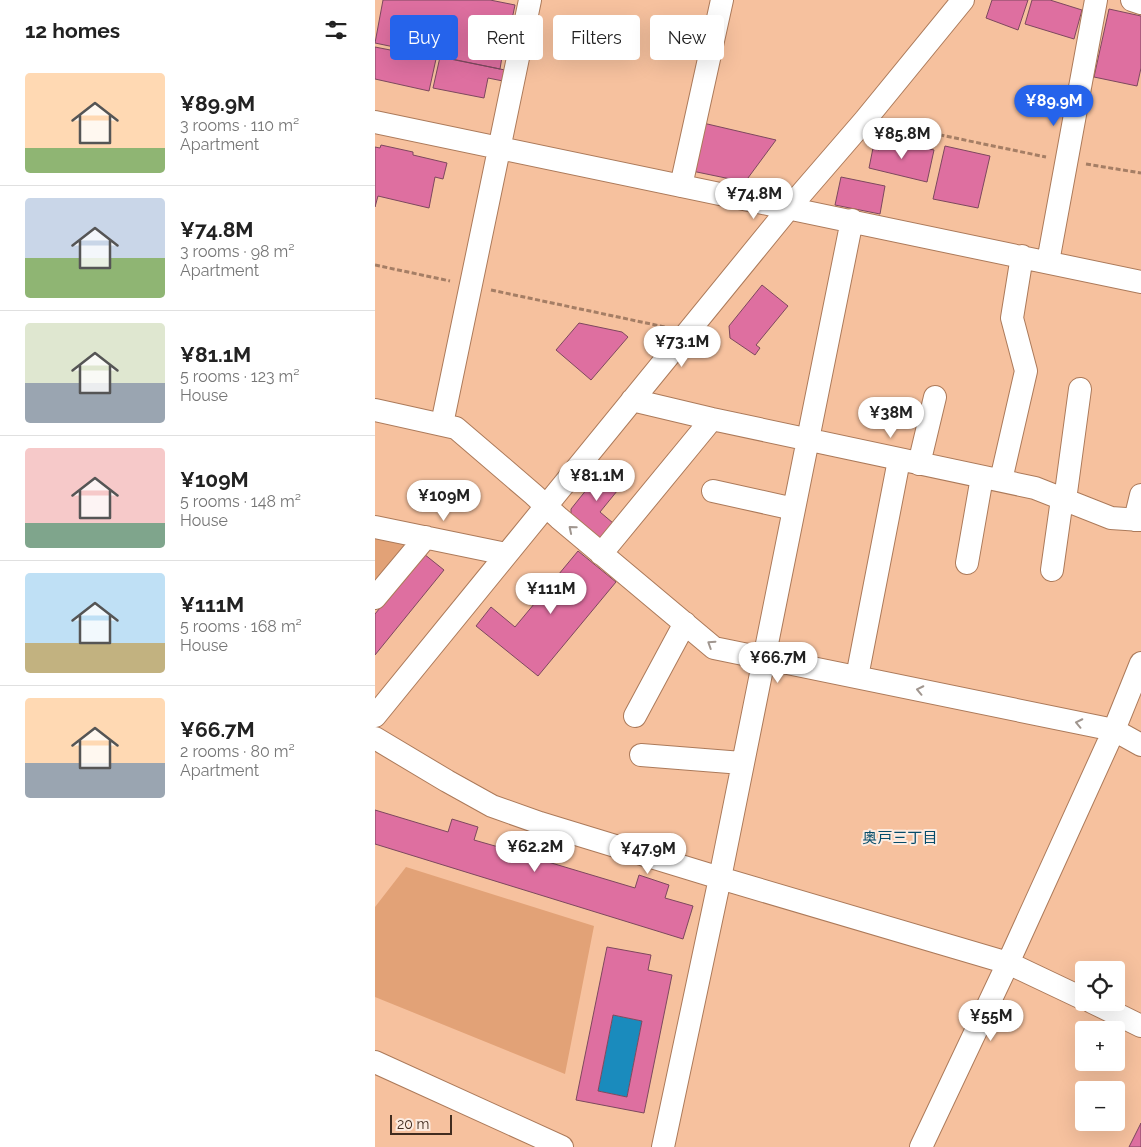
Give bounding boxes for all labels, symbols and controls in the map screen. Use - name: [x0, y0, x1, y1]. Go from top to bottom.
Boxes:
- chip: Buy: [390, 15, 458, 60]
- chip: Rent: [468, 15, 543, 60]
- chip: Filters: [553, 15, 640, 60]
- chip: New: [650, 15, 724, 60]
- icon: filters: [322, 16, 350, 44]
- text: 12 homes: [25, 18, 120, 43]
- pin: ¥89.9M: [1013, 84, 1095, 127]
- text: ¥89.9M: [180, 91, 255, 116]
- text: ¥89.9M: [1025, 91, 1083, 110]
- icon: home: [65, 93, 125, 153]
- text: 3 rooms · 110 m²: [180, 116, 299, 135]
- pin: ¥85.8M: [861, 118, 943, 160]
- text: ¥85.8M: [873, 124, 931, 143]
- text: Apartment: [180, 135, 259, 154]
- pin: ¥74.8M: [713, 178, 795, 220]
- text: ¥74.8M: [726, 184, 782, 203]
- text: ¥74.8M: [180, 217, 253, 242]
- icon: home: [65, 218, 125, 278]
- text: 3 rooms · 98 m²: [180, 242, 295, 261]
- text: Apartment: [180, 261, 259, 280]
- pin: ¥73.1M: [641, 326, 723, 368]
- text: ¥73.1M: [655, 332, 709, 351]
- text: ¥81.1M: [180, 342, 251, 367]
- icon: home: [65, 343, 125, 403]
- text: 5 rooms · 123 m²: [180, 367, 300, 386]
- text: House: [180, 386, 228, 405]
- pin: ¥38M: [861, 396, 921, 439]
- text: ¥38M: [869, 403, 913, 422]
- pin: ¥81.1M: [556, 460, 638, 502]
- text: ¥81.1M: [570, 466, 624, 485]
- text: ¥109M: [180, 467, 249, 492]
- icon: home: [65, 468, 125, 528]
- pin: ¥109M: [409, 480, 479, 522]
- text: ¥109M: [418, 486, 470, 505]
- text: 5 rooms · 148 m²: [180, 492, 301, 511]
- text: House: [180, 511, 228, 530]
- one-way arrow: [569, 526, 578, 535]
- pin: ¥111M: [516, 572, 586, 615]
- text: ¥111M: [527, 579, 575, 598]
- text: ¥111M: [180, 592, 244, 617]
- icon: home: [65, 593, 125, 653]
- text: 5 rooms · 168 m²: [180, 617, 302, 636]
- text: House: [180, 636, 228, 655]
- one-way arrow: [707, 641, 717, 650]
- pin: ¥66.7M: [737, 642, 819, 684]
- text: ¥66.7M: [750, 648, 806, 667]
- one-way arrow: [916, 685, 925, 696]
- text: ¥66.7M: [180, 717, 255, 742]
- icon: home: [65, 718, 125, 778]
- one-way arrow: [1075, 718, 1084, 729]
- text: 2 rooms · 80 m²: [180, 742, 295, 761]
- text: Apartment: [180, 761, 259, 780]
- district label: 奥戸三丁目: [862, 829, 938, 847]
- pin: ¥62.2M: [494, 830, 576, 873]
- pin: ¥47.9M: [607, 832, 689, 875]
- text: ¥62.2M: [507, 837, 563, 856]
- text: ¥47.9M: [620, 839, 676, 858]
- map controls: [1075, 961, 1125, 1131]
- button: locate: [1075, 961, 1125, 1011]
- pin: ¥55M: [961, 1000, 1021, 1042]
- text: ¥55M: [970, 1006, 1012, 1025]
- button: +: [1075, 1021, 1125, 1071]
- button: −: [1075, 1081, 1125, 1131]
- scale bar: [390, 1112, 453, 1135]
- text: 20 m: [397, 1116, 429, 1132]

